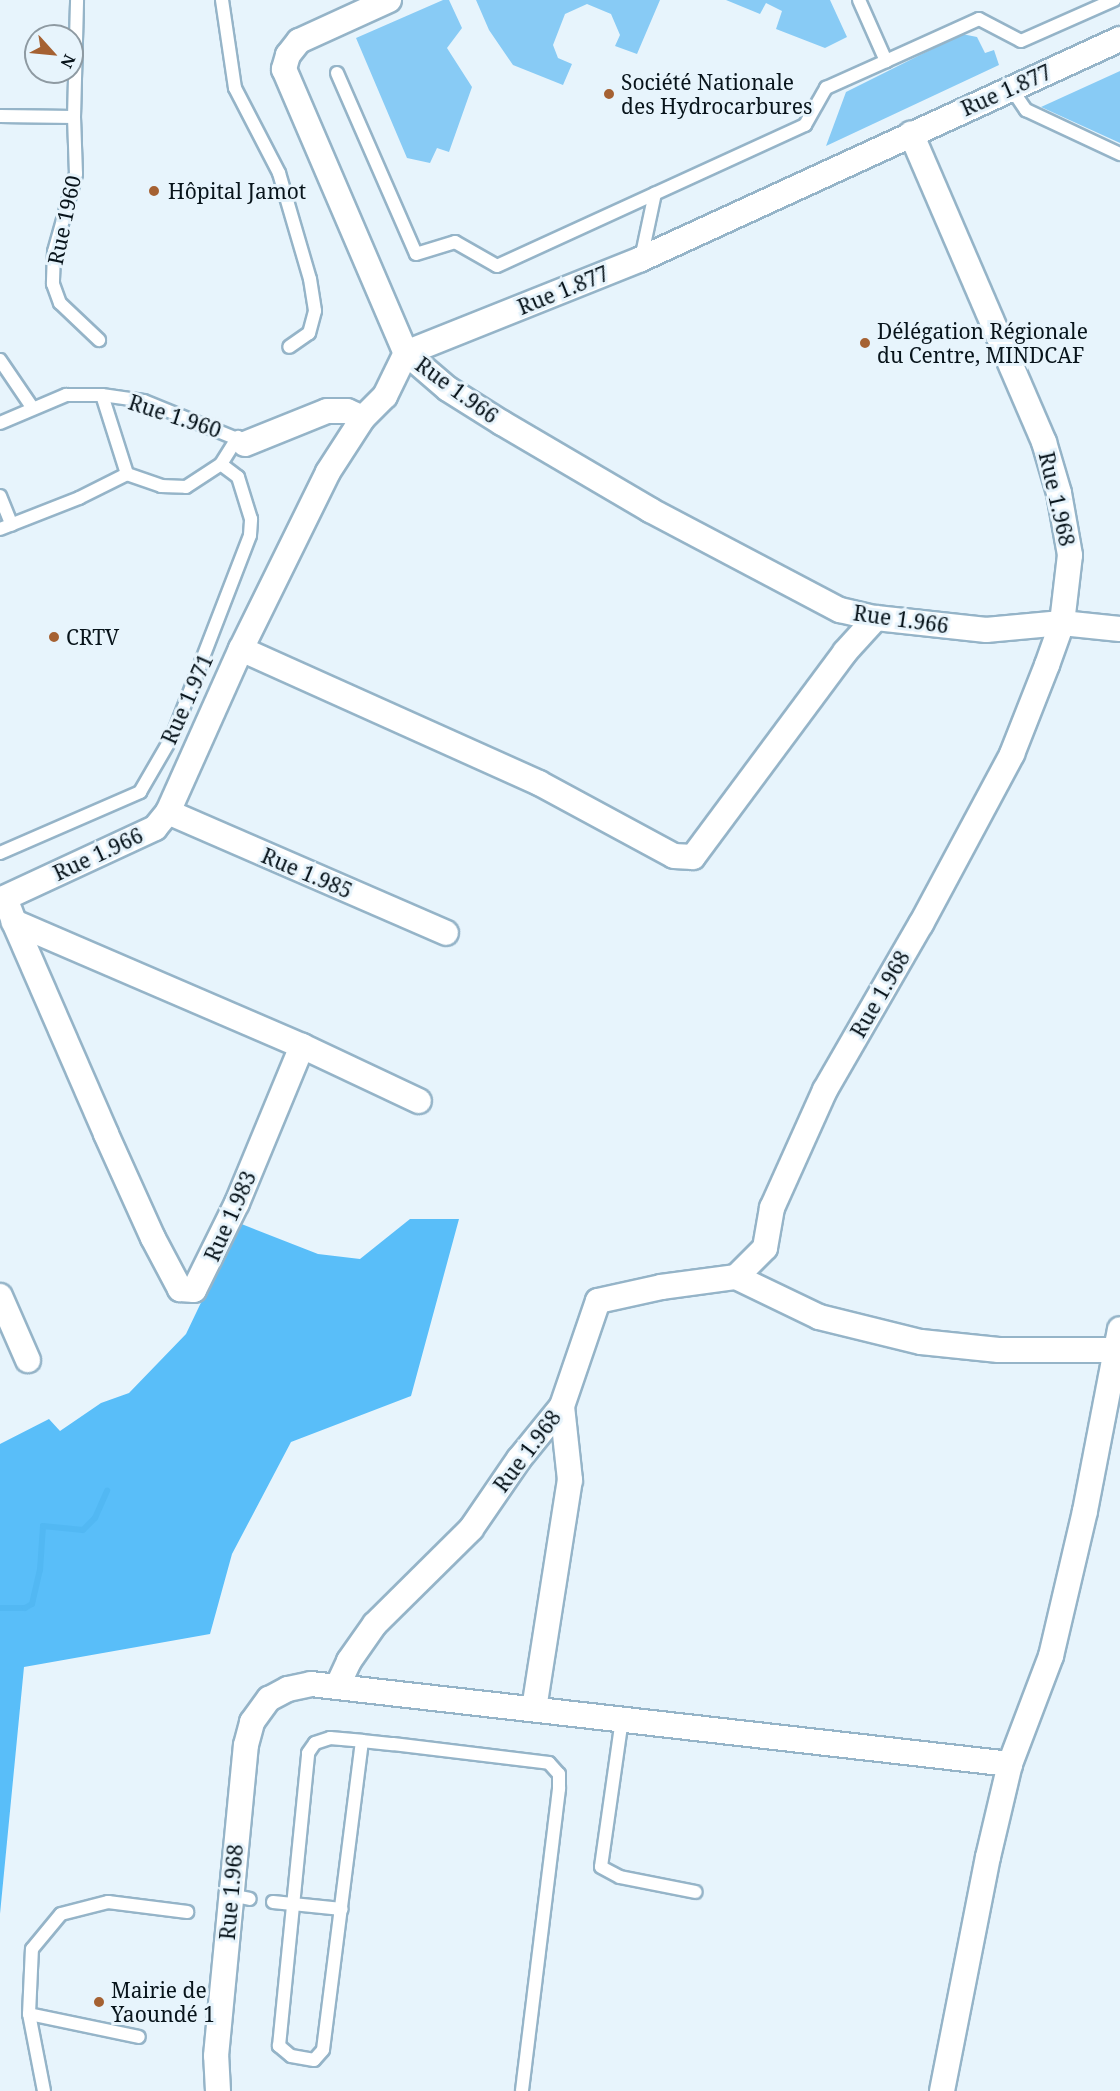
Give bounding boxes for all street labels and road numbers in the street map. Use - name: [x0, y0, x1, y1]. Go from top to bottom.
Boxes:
- street label: Rue 1.877: [957, 59, 1055, 121]
- street label: Rue 1960: [42, 173, 86, 267]
- street label: Rue 1.877: [514, 260, 612, 320]
- street label: Rue 1.966: [411, 352, 503, 428]
- street label: Rue 1.960: [125, 389, 225, 443]
- street label: Rue 1.968: [1034, 449, 1080, 549]
- street label: Rue 1.966: [852, 600, 950, 638]
- street label: Rue 1.971: [156, 650, 218, 748]
- street label: Rue 1.966: [49, 822, 147, 886]
- street label: Rue 1.985: [258, 843, 356, 903]
- street label: Rue 1.968: [845, 946, 915, 1042]
- street label: Rue 1.983: [199, 1167, 261, 1265]
- street label: Rue 1.968: [488, 1405, 566, 1497]
- street label: Rue 1.968: [214, 1843, 248, 1941]

